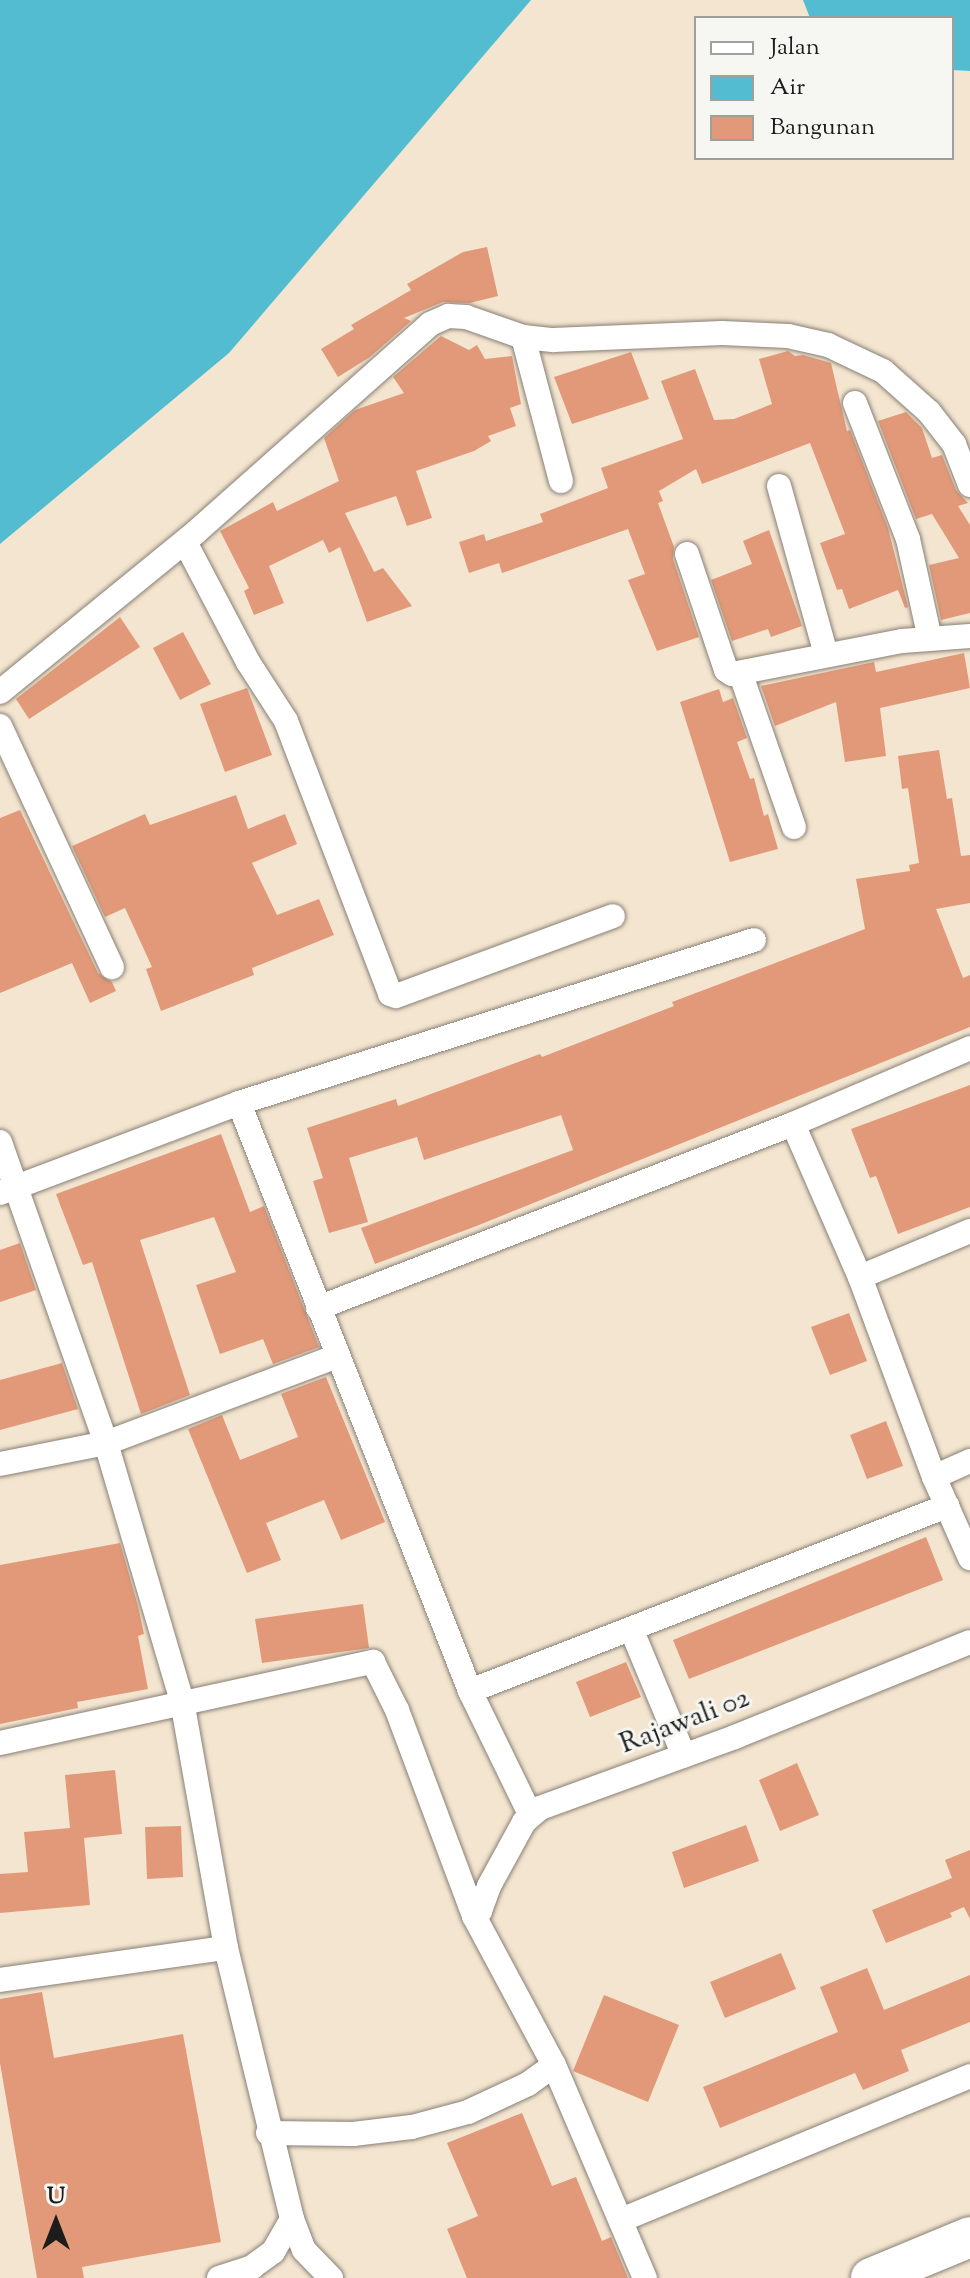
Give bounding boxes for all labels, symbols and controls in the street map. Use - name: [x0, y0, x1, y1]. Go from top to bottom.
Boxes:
- legend: [694, 16, 954, 160]
- text: Jalan: [770, 31, 820, 65]
- text: Air: [770, 71, 805, 105]
- text: Bangunan: [770, 111, 875, 145]
- street label: Rajawali 02: [615, 1682, 755, 1762]
- north arrow: [16, 2182, 96, 2262]
- text: U: [47, 2182, 65, 2214]

